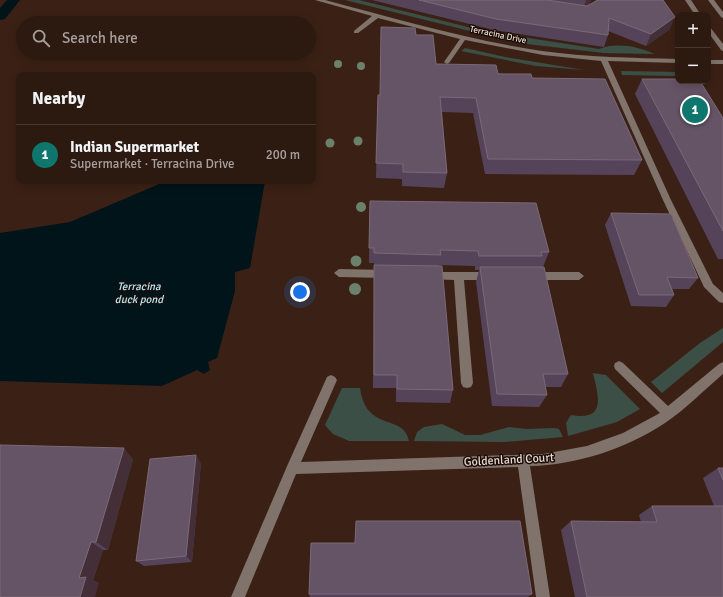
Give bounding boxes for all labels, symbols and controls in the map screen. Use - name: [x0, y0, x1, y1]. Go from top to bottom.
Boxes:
- map controls: [675, 12, 711, 84]
- button: +: [675, 12, 711, 48]
- search box: [16, 16, 316, 60]
- street label: Terracina Drive: [469, 24, 528, 46]
- icon: search: [30, 27, 52, 49]
- text: Search here: [62, 29, 138, 47]
- button: −: [675, 48, 711, 84]
- text: Nearby: [32, 88, 85, 109]
- pin: 1: [682, 95, 708, 125]
- text: Indian Supermarket: [70, 138, 199, 156]
- text: 1: [41, 147, 49, 163]
- text: 200 m: [266, 147, 300, 163]
- text: Supermarket · Terracina Drive: [70, 156, 234, 172]
- water label: Terracina duck pond: [115, 280, 164, 306]
- your location: [290, 282, 310, 302]
- street label: Goldenland Court: [464, 450, 554, 470]

